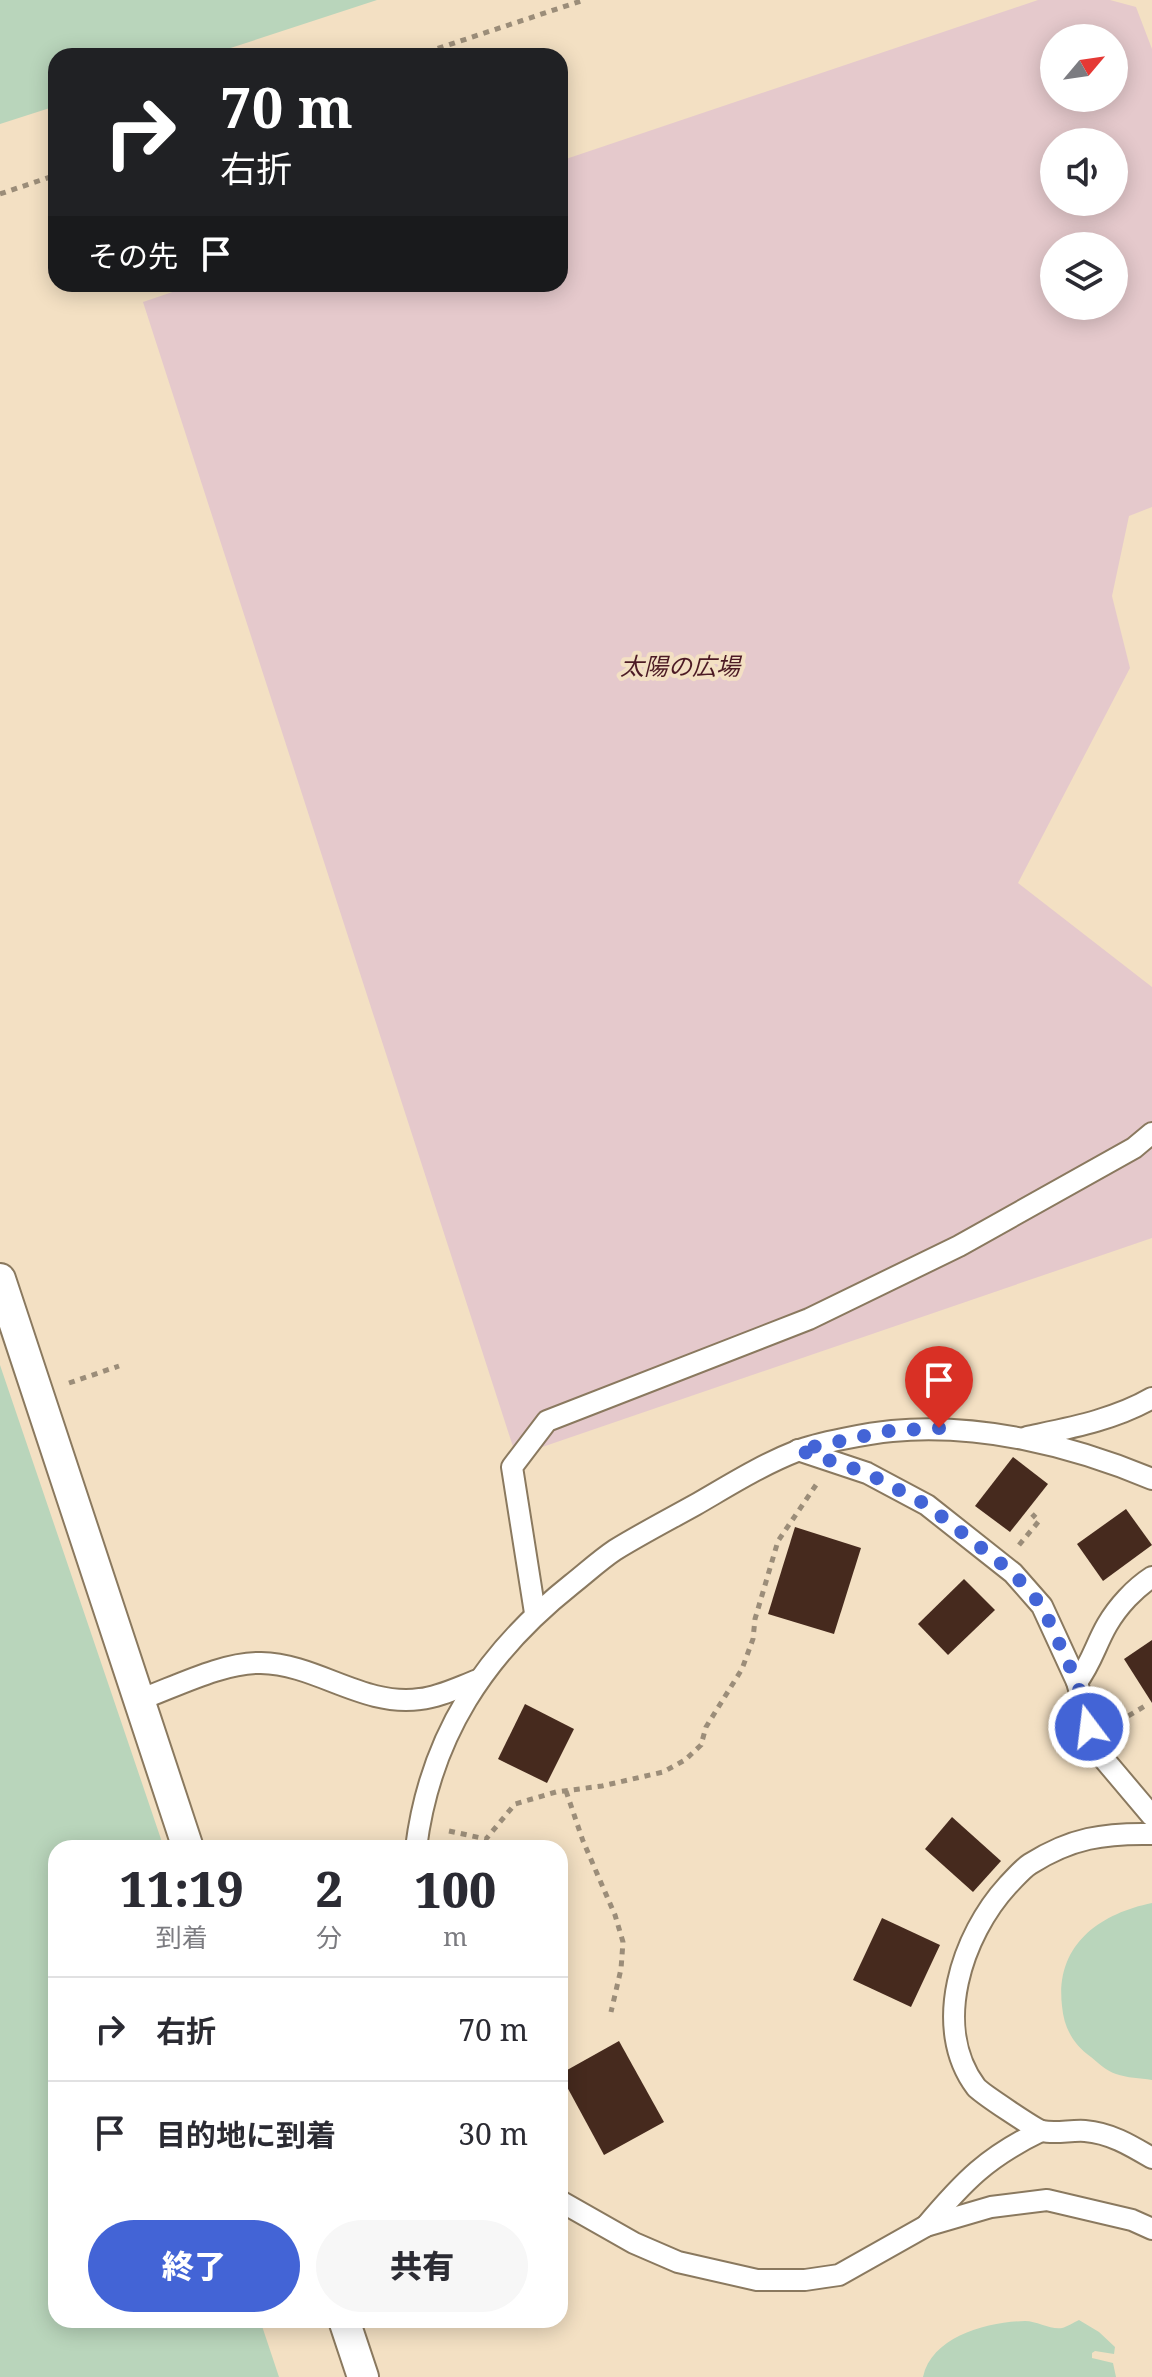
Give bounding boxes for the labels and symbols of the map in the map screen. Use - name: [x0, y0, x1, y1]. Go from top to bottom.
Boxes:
- north arrow: [1040, 24, 1128, 112]
- park label: 太陽の広場: [620, 649, 743, 682]
- pin: [905, 1346, 973, 1428]
- position arrow: [1047, 1685, 1131, 1769]

